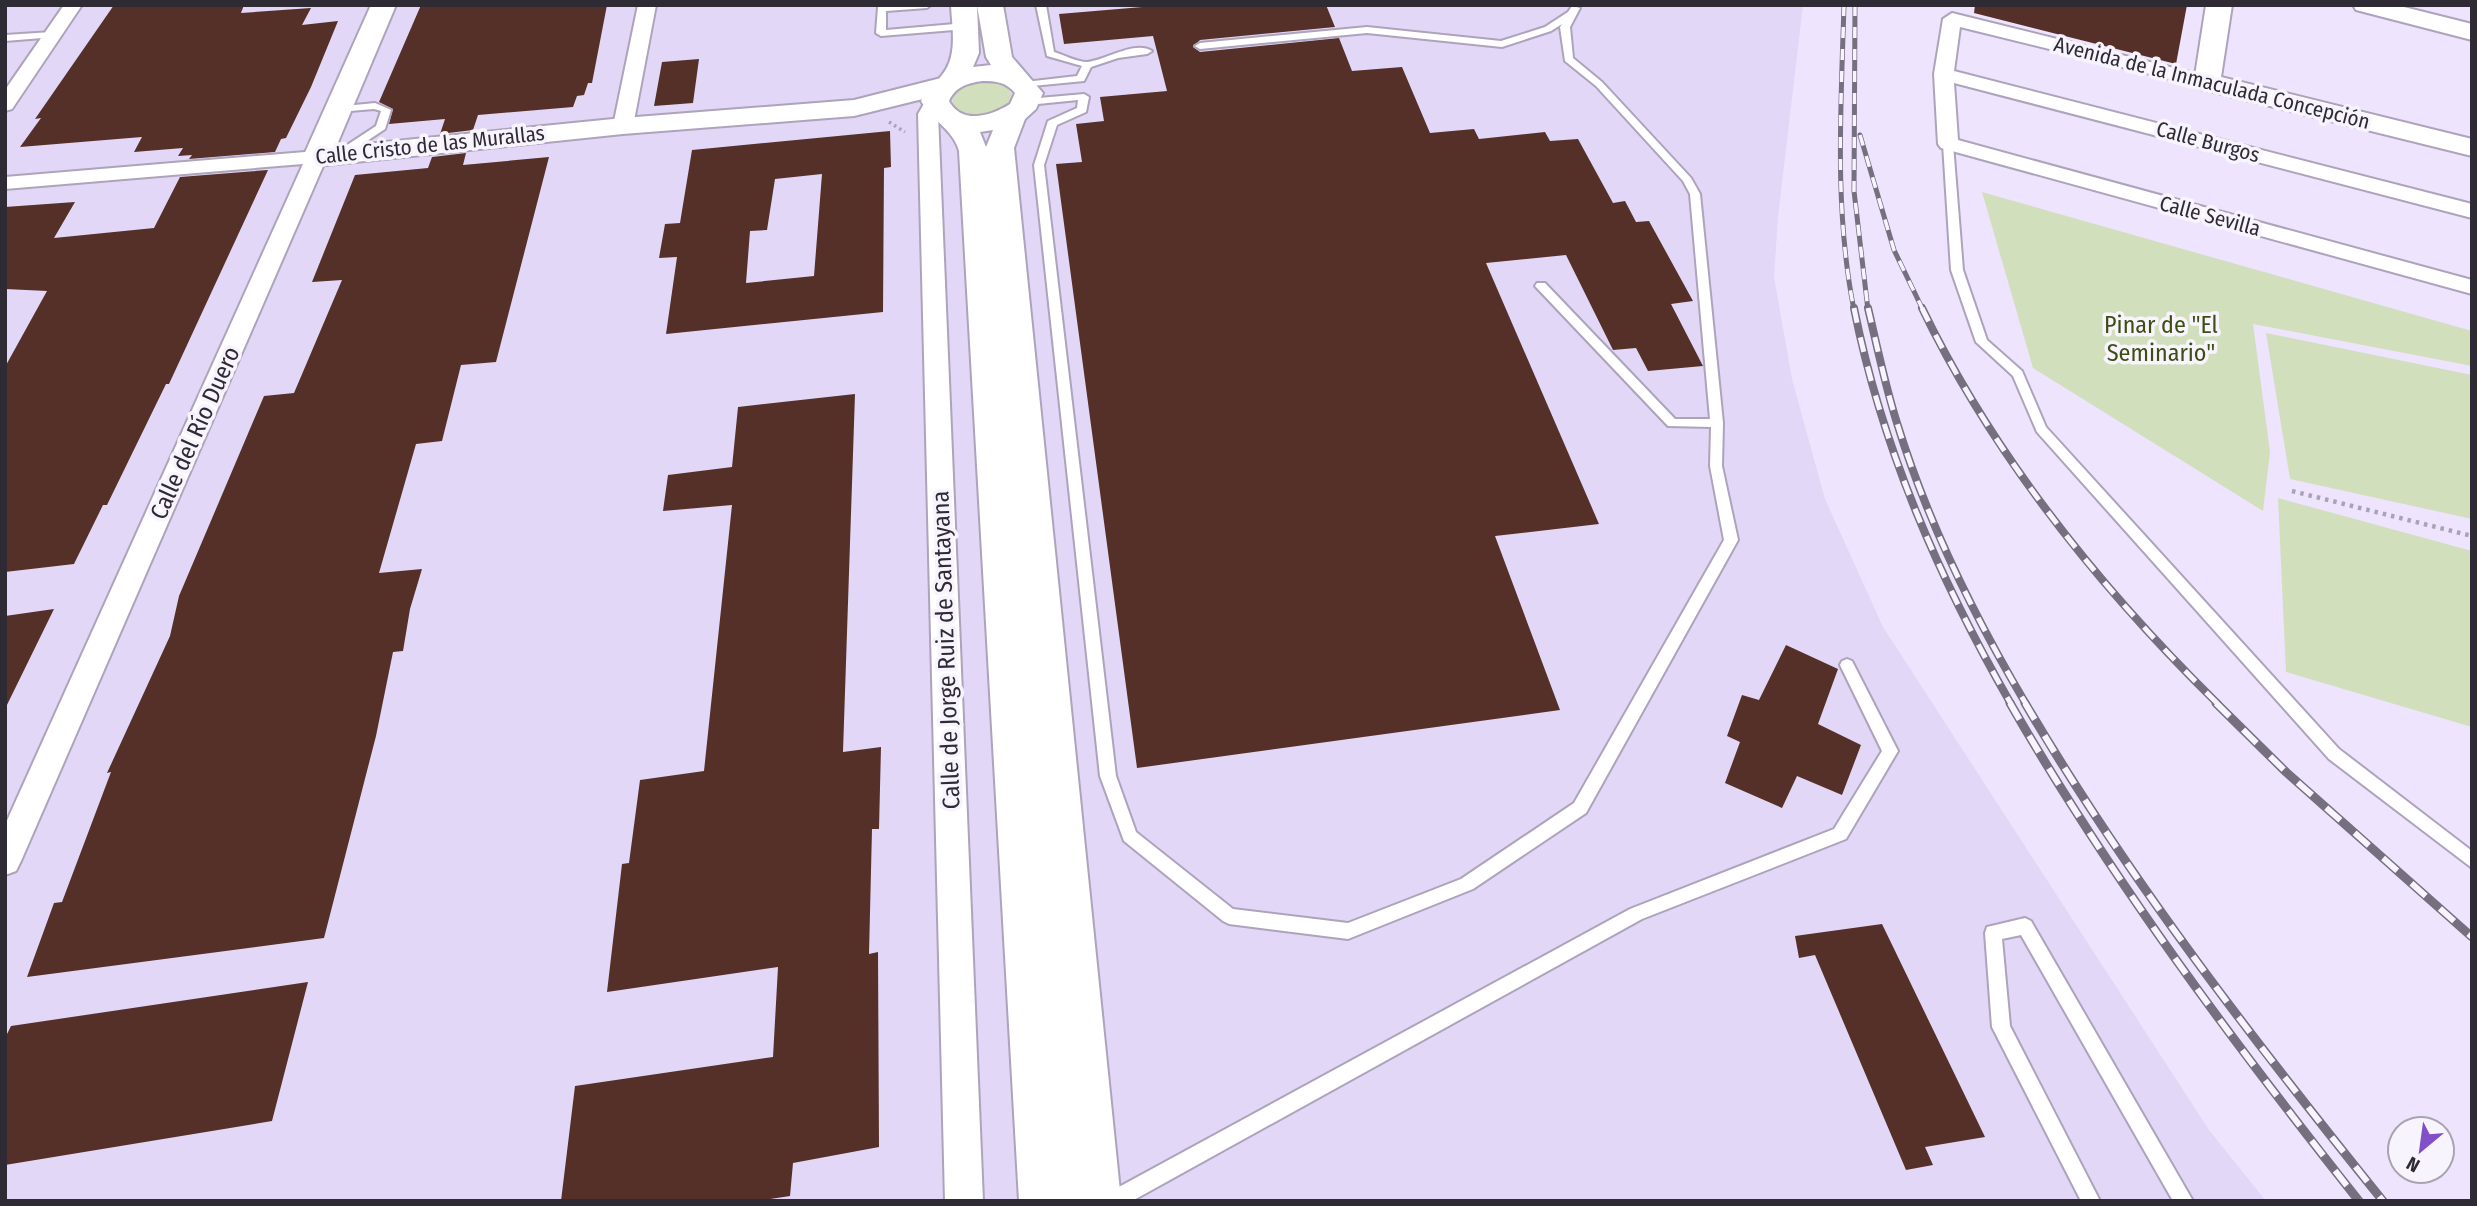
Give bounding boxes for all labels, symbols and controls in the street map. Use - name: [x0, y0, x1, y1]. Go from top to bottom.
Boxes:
- street label: Avenida de la Inmaculada Concepción: [2051, 31, 2373, 135]
- street label: Calle Burgos: [2153, 116, 2263, 168]
- street label: Calle Cristo de las Murallas: [314, 120, 546, 170]
- street label: Calle Sevilla: [2157, 190, 2263, 242]
- park label: Pinar de "El Seminario": [2104, 311, 2218, 367]
- street label: Calle del Río Duero: [144, 342, 246, 524]
- street label: Calle de Jorge Ruiz de Santayana: [926, 490, 966, 810]
- north arrow: [2386, 1115, 2456, 1185]
- text: N: [2402, 1152, 2424, 1177]

